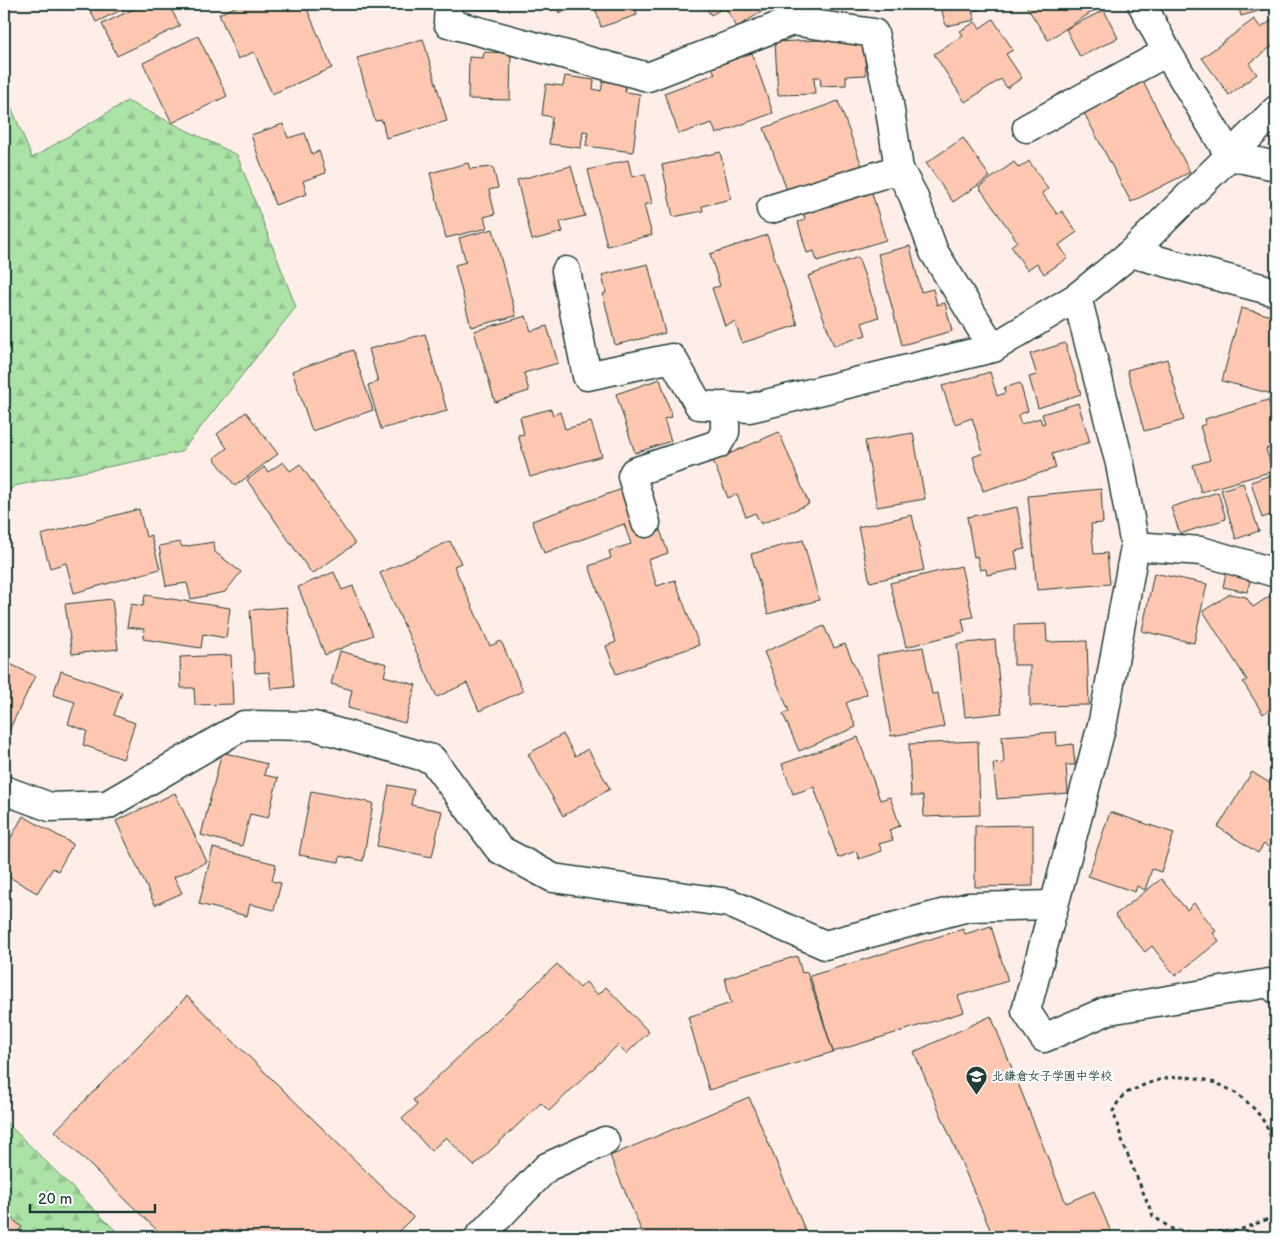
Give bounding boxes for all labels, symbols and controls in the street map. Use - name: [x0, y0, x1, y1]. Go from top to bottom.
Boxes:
- school or university icon: 北鎌倉女子学園中学校: [964, 1064, 988, 1095]
- place label: 北鎌倉女子学園中学校: [992, 1069, 1112, 1084]
- scale bar: [30, 1181, 155, 1213]
- text: 20 m: [38, 1190, 72, 1209]

